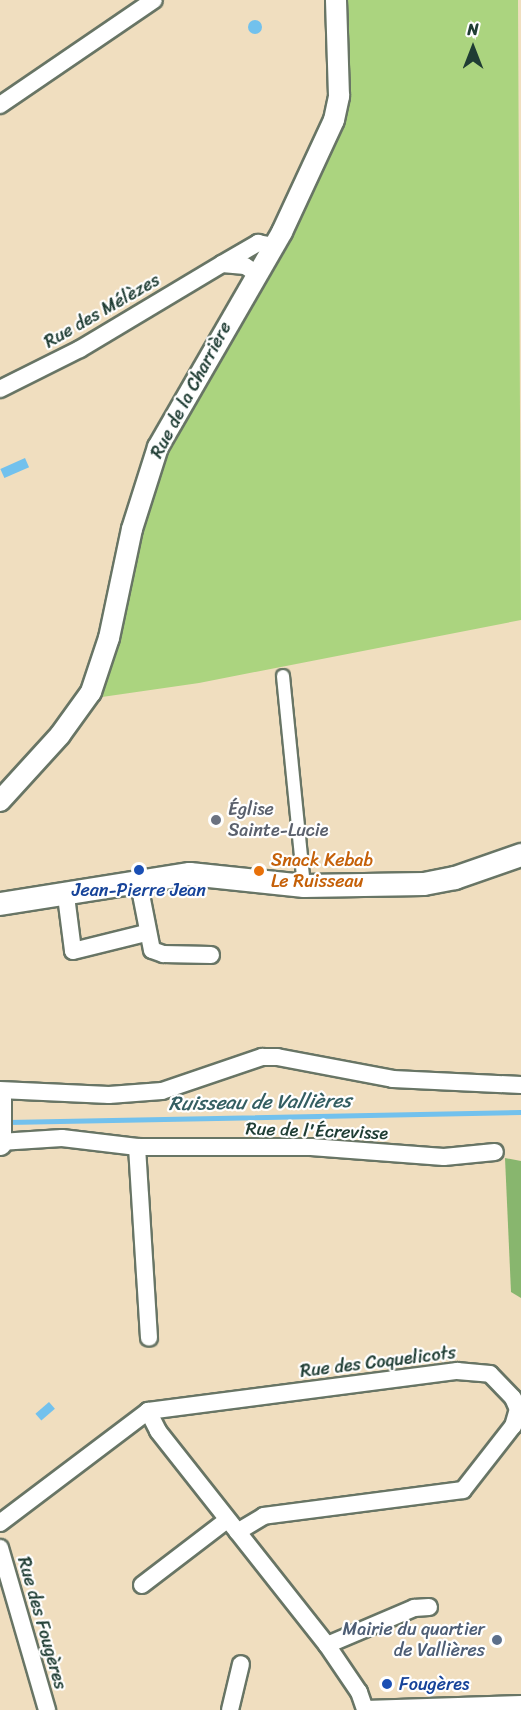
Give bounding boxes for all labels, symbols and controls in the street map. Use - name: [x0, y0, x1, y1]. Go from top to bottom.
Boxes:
- text: N: [467, 15, 479, 44]
- north arrow: [443, 18, 503, 78]
- street label: Rue des Mélèzes: [40, 269, 164, 353]
- street label: Rue de la Charrière: [146, 318, 236, 462]
- place label: Église Sainte-Lucie: [228, 799, 328, 842]
- marker: Église Sainte-Lucie: [209, 813, 223, 827]
- place label: Snack Kebab Le Ruisseau: [271, 850, 373, 892]
- marker: Jean-Pierre Jean: [132, 863, 146, 877]
- marker: Snack Kebab Le Ruisseau: [252, 864, 266, 878]
- place label: Jean-Pierre Jean: [72, 879, 206, 901]
- water label: Ruisseau de Vallières: [168, 1088, 352, 1116]
- street label: Rue de l'Écrevisse: [245, 1118, 389, 1144]
- street label: Rue des Coquelicots: [298, 1342, 458, 1382]
- street label: Rue des Fougères: [13, 1554, 71, 1692]
- place label: Mairie du quartier de Vallières: [343, 1619, 485, 1662]
- marker: Mairie du quartier de Vallières: [490, 1633, 504, 1647]
- place label: Fougères: [399, 1673, 469, 1695]
- marker: Fougères: [380, 1677, 394, 1691]

